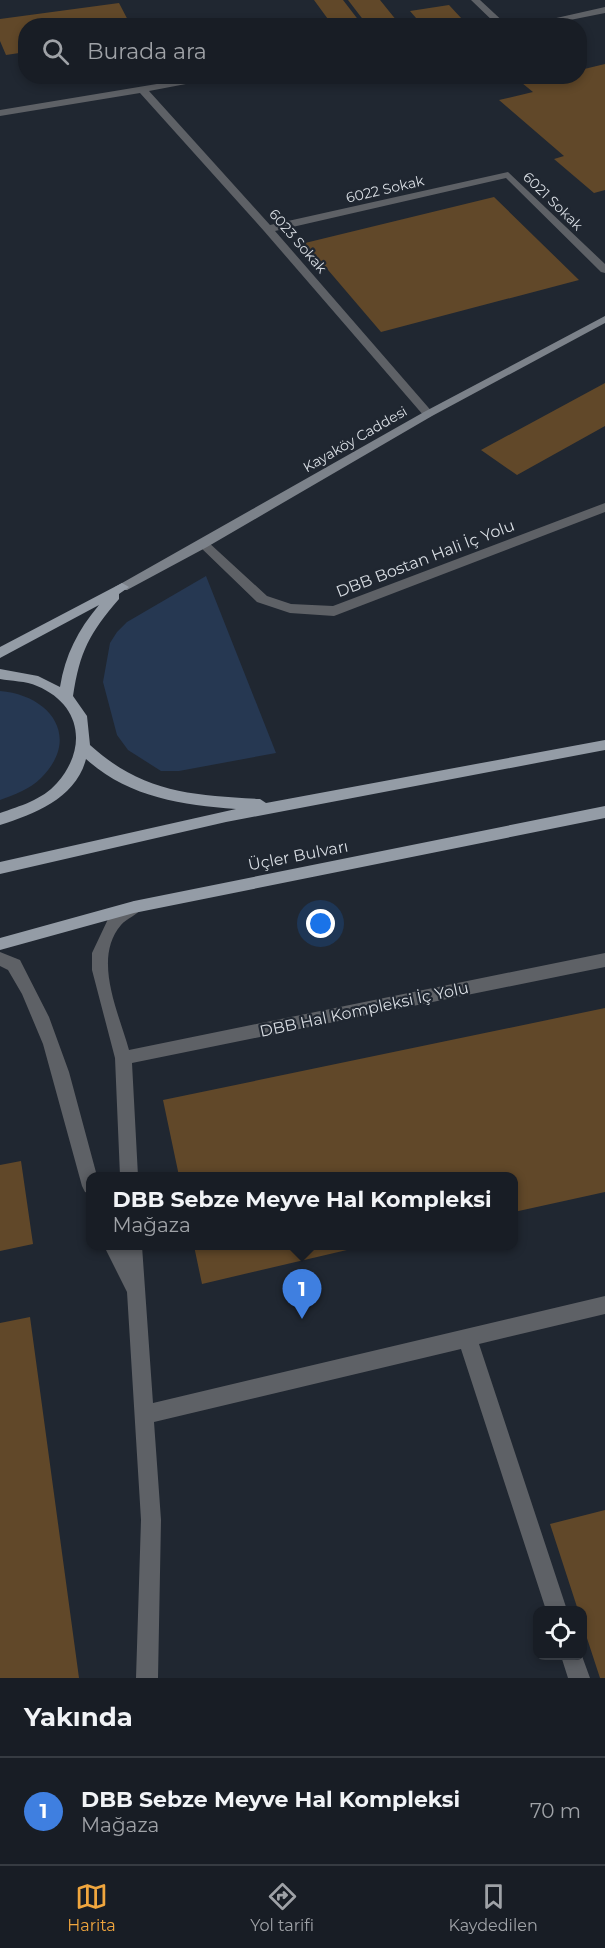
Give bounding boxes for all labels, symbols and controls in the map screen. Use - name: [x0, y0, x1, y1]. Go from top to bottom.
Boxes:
- search box: [18, 18, 587, 84]
- icon: search: [39, 35, 72, 68]
- text: Burada ara: [87, 38, 207, 65]
- street label: 6021 Sokak: [519, 168, 587, 235]
- street label: 6022 Sokak: [344, 171, 426, 207]
- street label: 6023 Sokak: [265, 205, 331, 277]
- street label: Kayaköy Caddesi: [300, 402, 410, 476]
- street label: DBB Bostan Hali İç Yolu: [333, 516, 517, 601]
- street label: Üçler Bulvarı: [246, 835, 350, 875]
- your location: [306, 909, 335, 938]
- street label: DBB Hal Kompleksi İç Yolu: [258, 978, 470, 1041]
- popup: [86, 1172, 518, 1250]
- text: DBB Sebze Meyve Hal Kompleksi: [112, 1186, 492, 1213]
- text: Mağaza: [112, 1213, 191, 1237]
- pin: 1: [282, 1270, 322, 1319]
- map controls: [533, 1606, 587, 1660]
- button: locate: [533, 1606, 587, 1660]
- text: Yakında: [24, 1701, 133, 1733]
- text: DBB Sebze Meyve Hal Kompleksi: [81, 1786, 460, 1813]
- text: 1: [40, 1799, 47, 1823]
- text: 70 m: [530, 1799, 581, 1823]
- text: Mağaza: [81, 1813, 159, 1837]
- tab: Harita: [67, 1880, 116, 1935]
- tab: Yol tarifi: [250, 1880, 314, 1935]
- tab: Kaydedilen: [449, 1880, 538, 1935]

